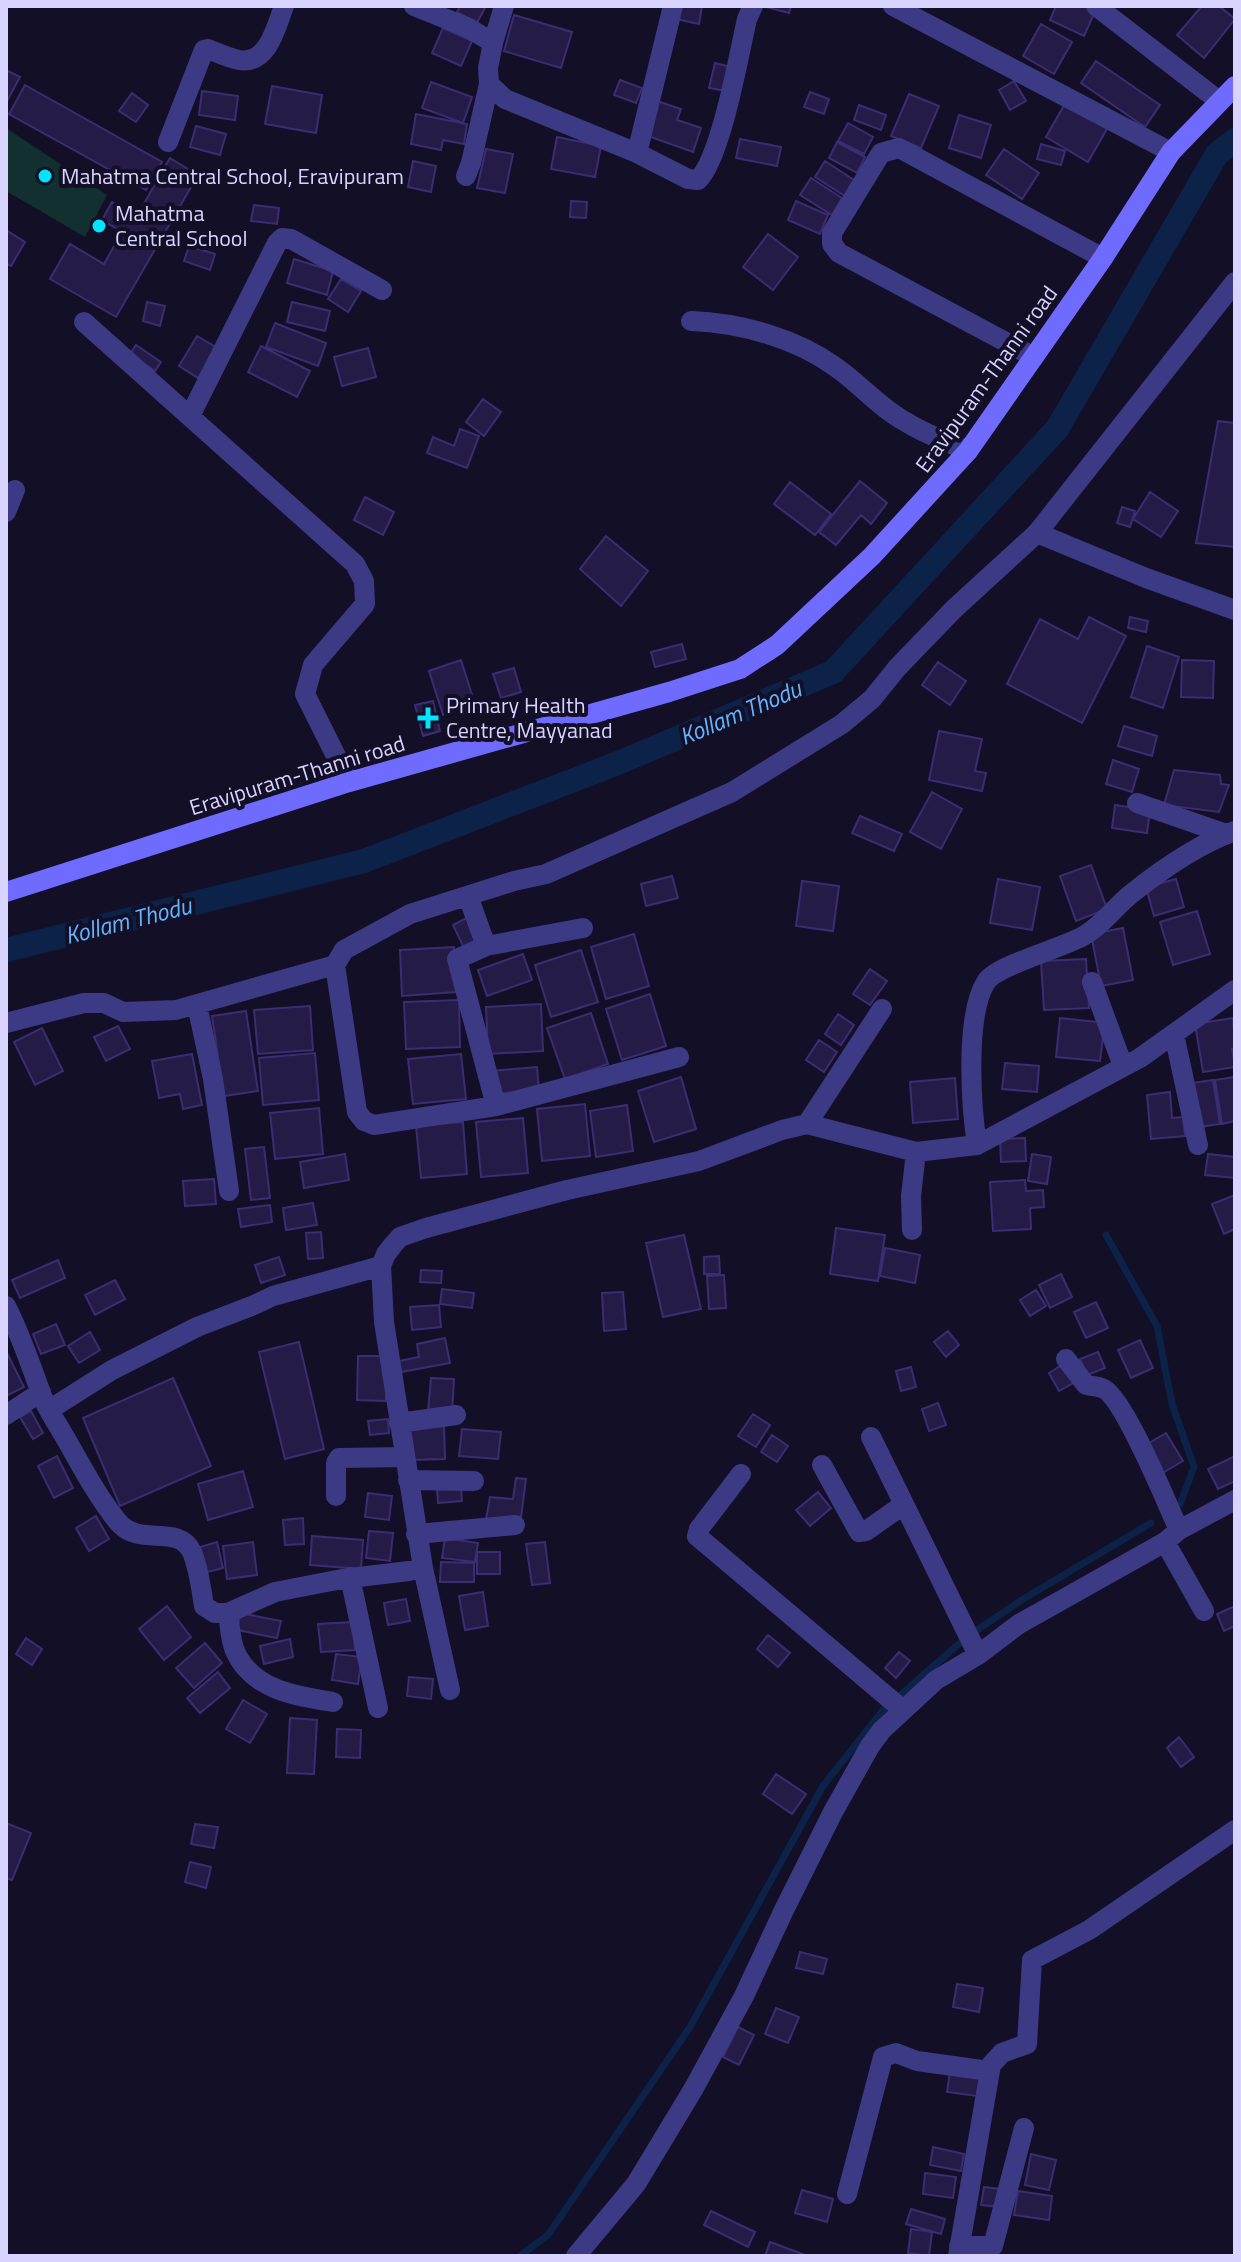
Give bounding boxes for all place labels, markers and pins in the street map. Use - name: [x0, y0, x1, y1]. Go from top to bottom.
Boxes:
- place label: Mahatma Central School, Eravipuram: [61, 159, 404, 193]
- marker: Mahatma Central School, Eravipuram: [36, 167, 54, 185]
- place label: Mahatma Central School: [115, 196, 248, 255]
- marker: Mahatma Central School: [90, 217, 108, 235]
- place label: Primary Health Centre, Mayyanad: [446, 688, 613, 747]
- marker: Primary Health Centre, Mayyanad: [417, 707, 439, 729]

